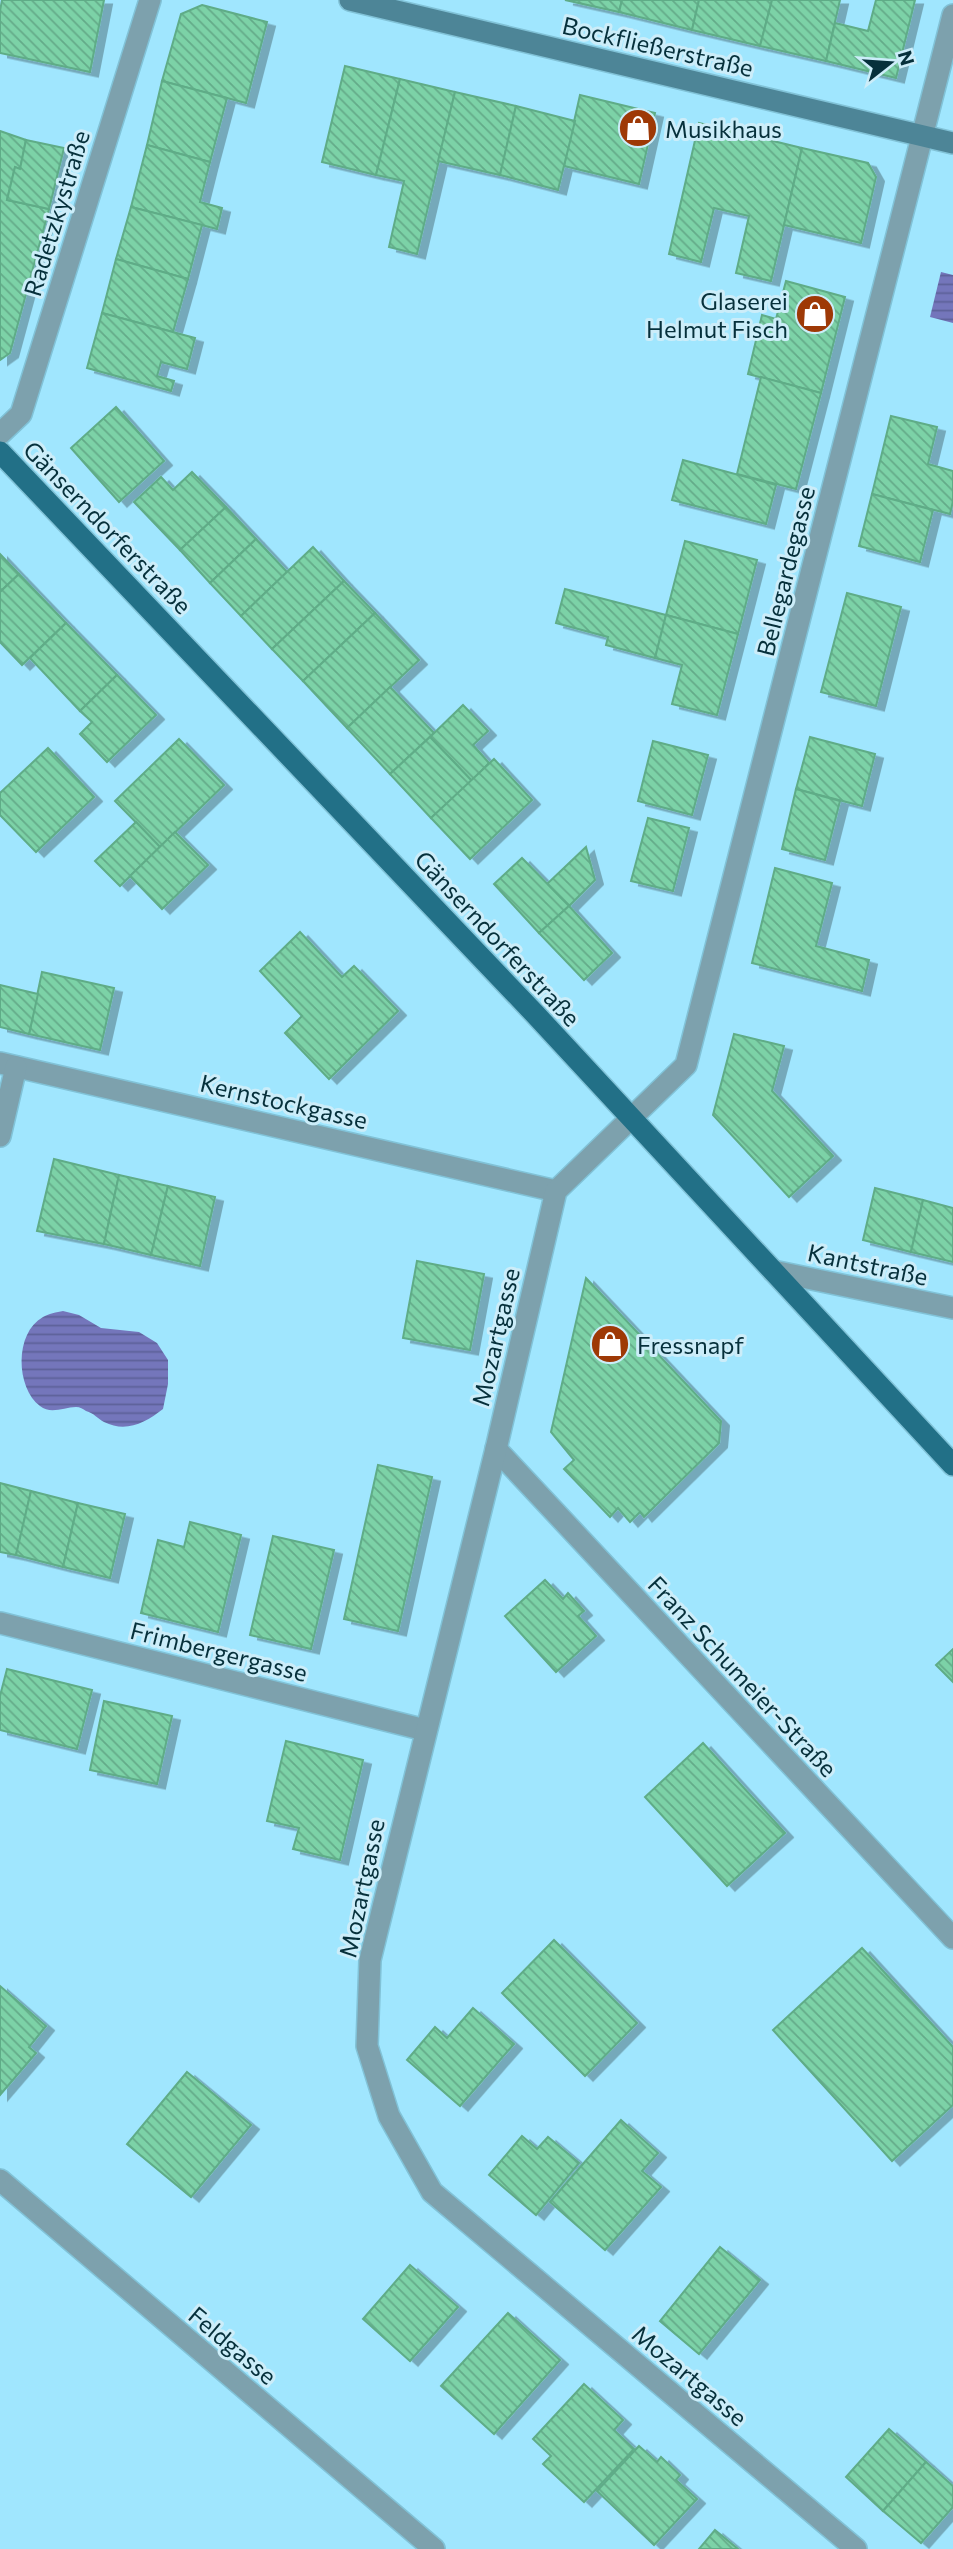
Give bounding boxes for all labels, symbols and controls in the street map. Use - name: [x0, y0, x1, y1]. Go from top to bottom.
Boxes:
- street label: Bockfließerstraße: [560, 10, 756, 82]
- north arrow: [855, 28, 925, 98]
- text: N: [894, 48, 920, 68]
- shop icon: Musikhaus: [617, 107, 659, 149]
- place label: Musikhaus: [665, 114, 782, 143]
- street label: Radetzkystraße: [17, 127, 95, 299]
- place label: Glaserei Helmut Fisch: [646, 286, 788, 343]
- shop icon: Glaserei Helmut Fisch: [794, 293, 836, 335]
- street label: Gänserndorferstraße: [18, 435, 198, 619]
- street label: Bellegardegasse: [750, 483, 820, 659]
- street label: Gänserndorferstraße: [409, 844, 587, 1032]
- street label: Kernstockgasse: [198, 1068, 370, 1134]
- street label: Kantstraße: [805, 1237, 931, 1291]
- street label: Mozartgasse: [465, 1265, 525, 1409]
- shop icon: Fressnapf: [589, 1323, 631, 1365]
- place label: Fressnapf: [637, 1330, 744, 1359]
- street label: Franz Schumeier-Straße: [642, 1570, 844, 1782]
- street label: Frimbergergasse: [127, 1615, 311, 1687]
- street label: Mozartgasse: [332, 1816, 390, 1960]
- street label: Feldgasse: [183, 2300, 283, 2390]
- street label: Mozartgasse: [627, 2319, 753, 2431]

